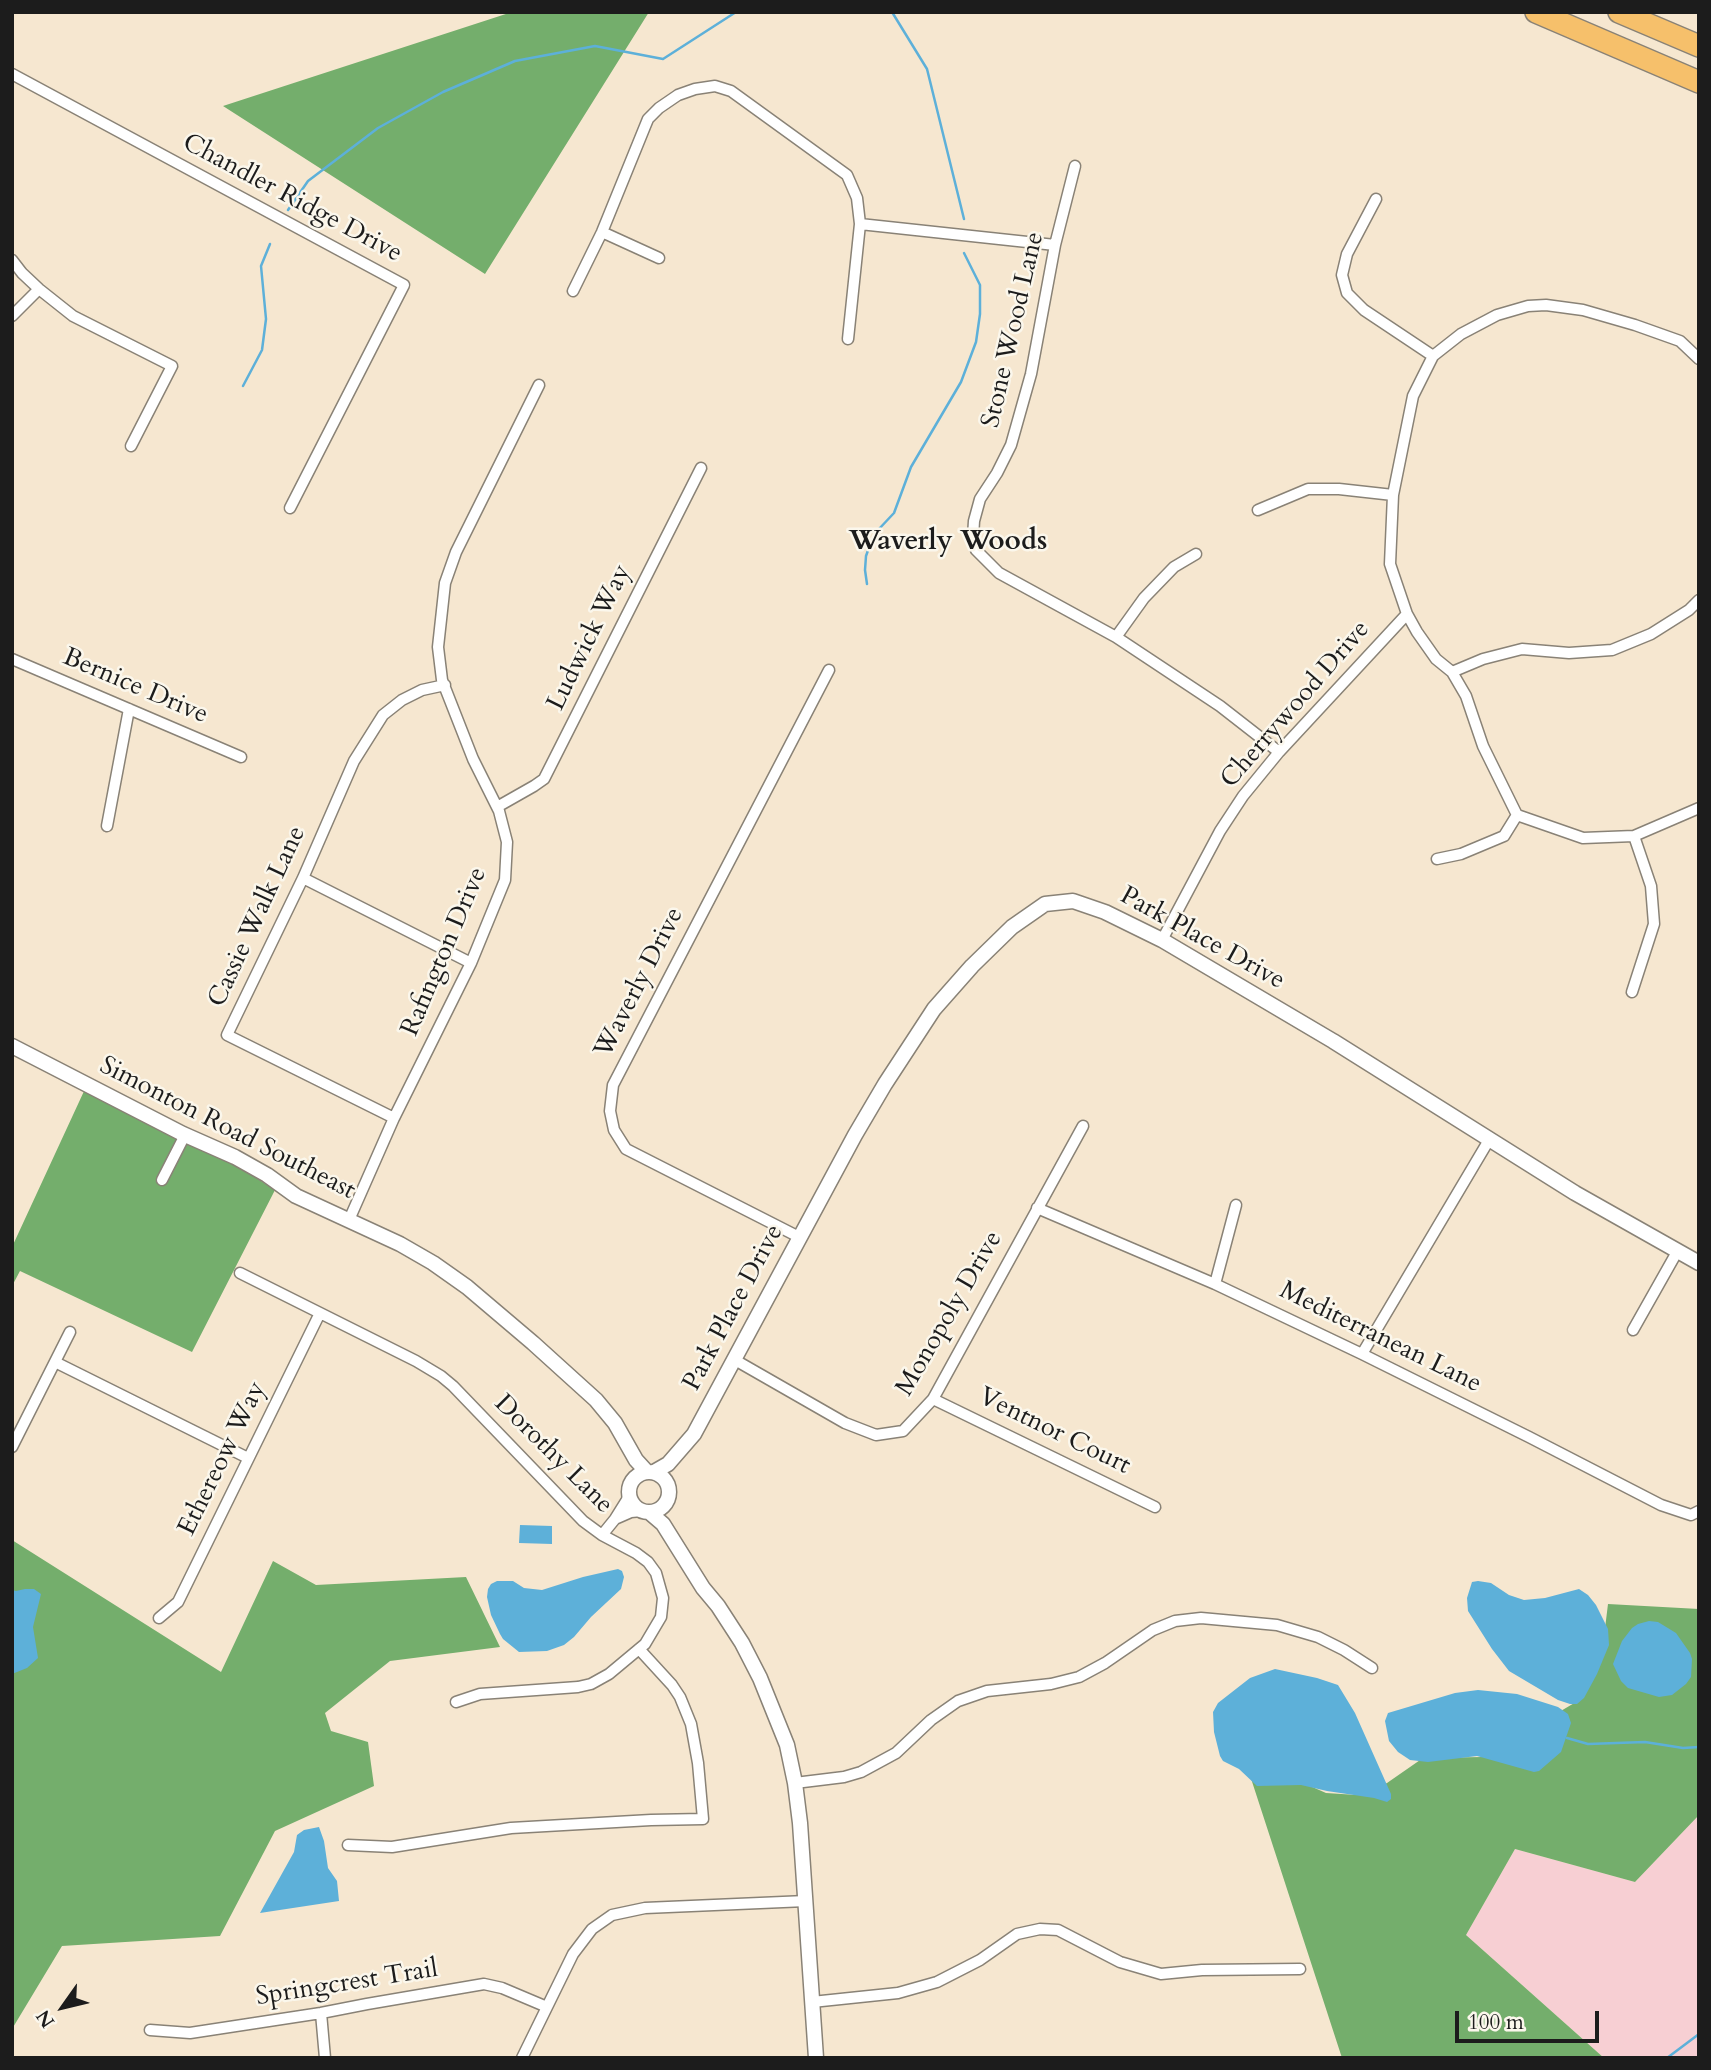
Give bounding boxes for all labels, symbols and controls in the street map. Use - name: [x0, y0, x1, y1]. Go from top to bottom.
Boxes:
- street label: Chandler Ridge Drive: [177, 128, 407, 270]
- street label: Stone Wood Lane: [976, 229, 1052, 431]
- district label: Waverly Woods: [849, 526, 1047, 560]
- street label: Ludwick Way: [541, 560, 639, 716]
- street label: Cherrywood Drive: [1215, 615, 1377, 795]
- street label: Bernice Drive: [58, 642, 212, 732]
- street label: Cassie Walk Lane: [203, 822, 313, 1012]
- street label: Rafington Drive: [395, 863, 495, 1041]
- street label: Park Place Drive: [1114, 881, 1290, 997]
- street label: Waverly Drive: [589, 903, 691, 1063]
- street label: Simonton Road Southeast: [94, 1051, 360, 1207]
- street label: Park Place Drive: [677, 1220, 791, 1396]
- street label: Monopoly Drive: [890, 1226, 1010, 1402]
- street label: Mediterranean Lane: [1274, 1276, 1486, 1400]
- street label: Ethereow Way: [172, 1377, 274, 1541]
- street label: Ventnor Court: [973, 1382, 1135, 1482]
- street label: Dorothy Lane: [487, 1389, 619, 1521]
- street label: Springcrest Trail: [254, 1954, 440, 2014]
- north arrow: [28, 1972, 98, 2042]
- scale bar: [1459, 1996, 1602, 2040]
- text: N: [30, 2005, 61, 2033]
- text: 100 m: [1468, 2008, 1524, 2037]

